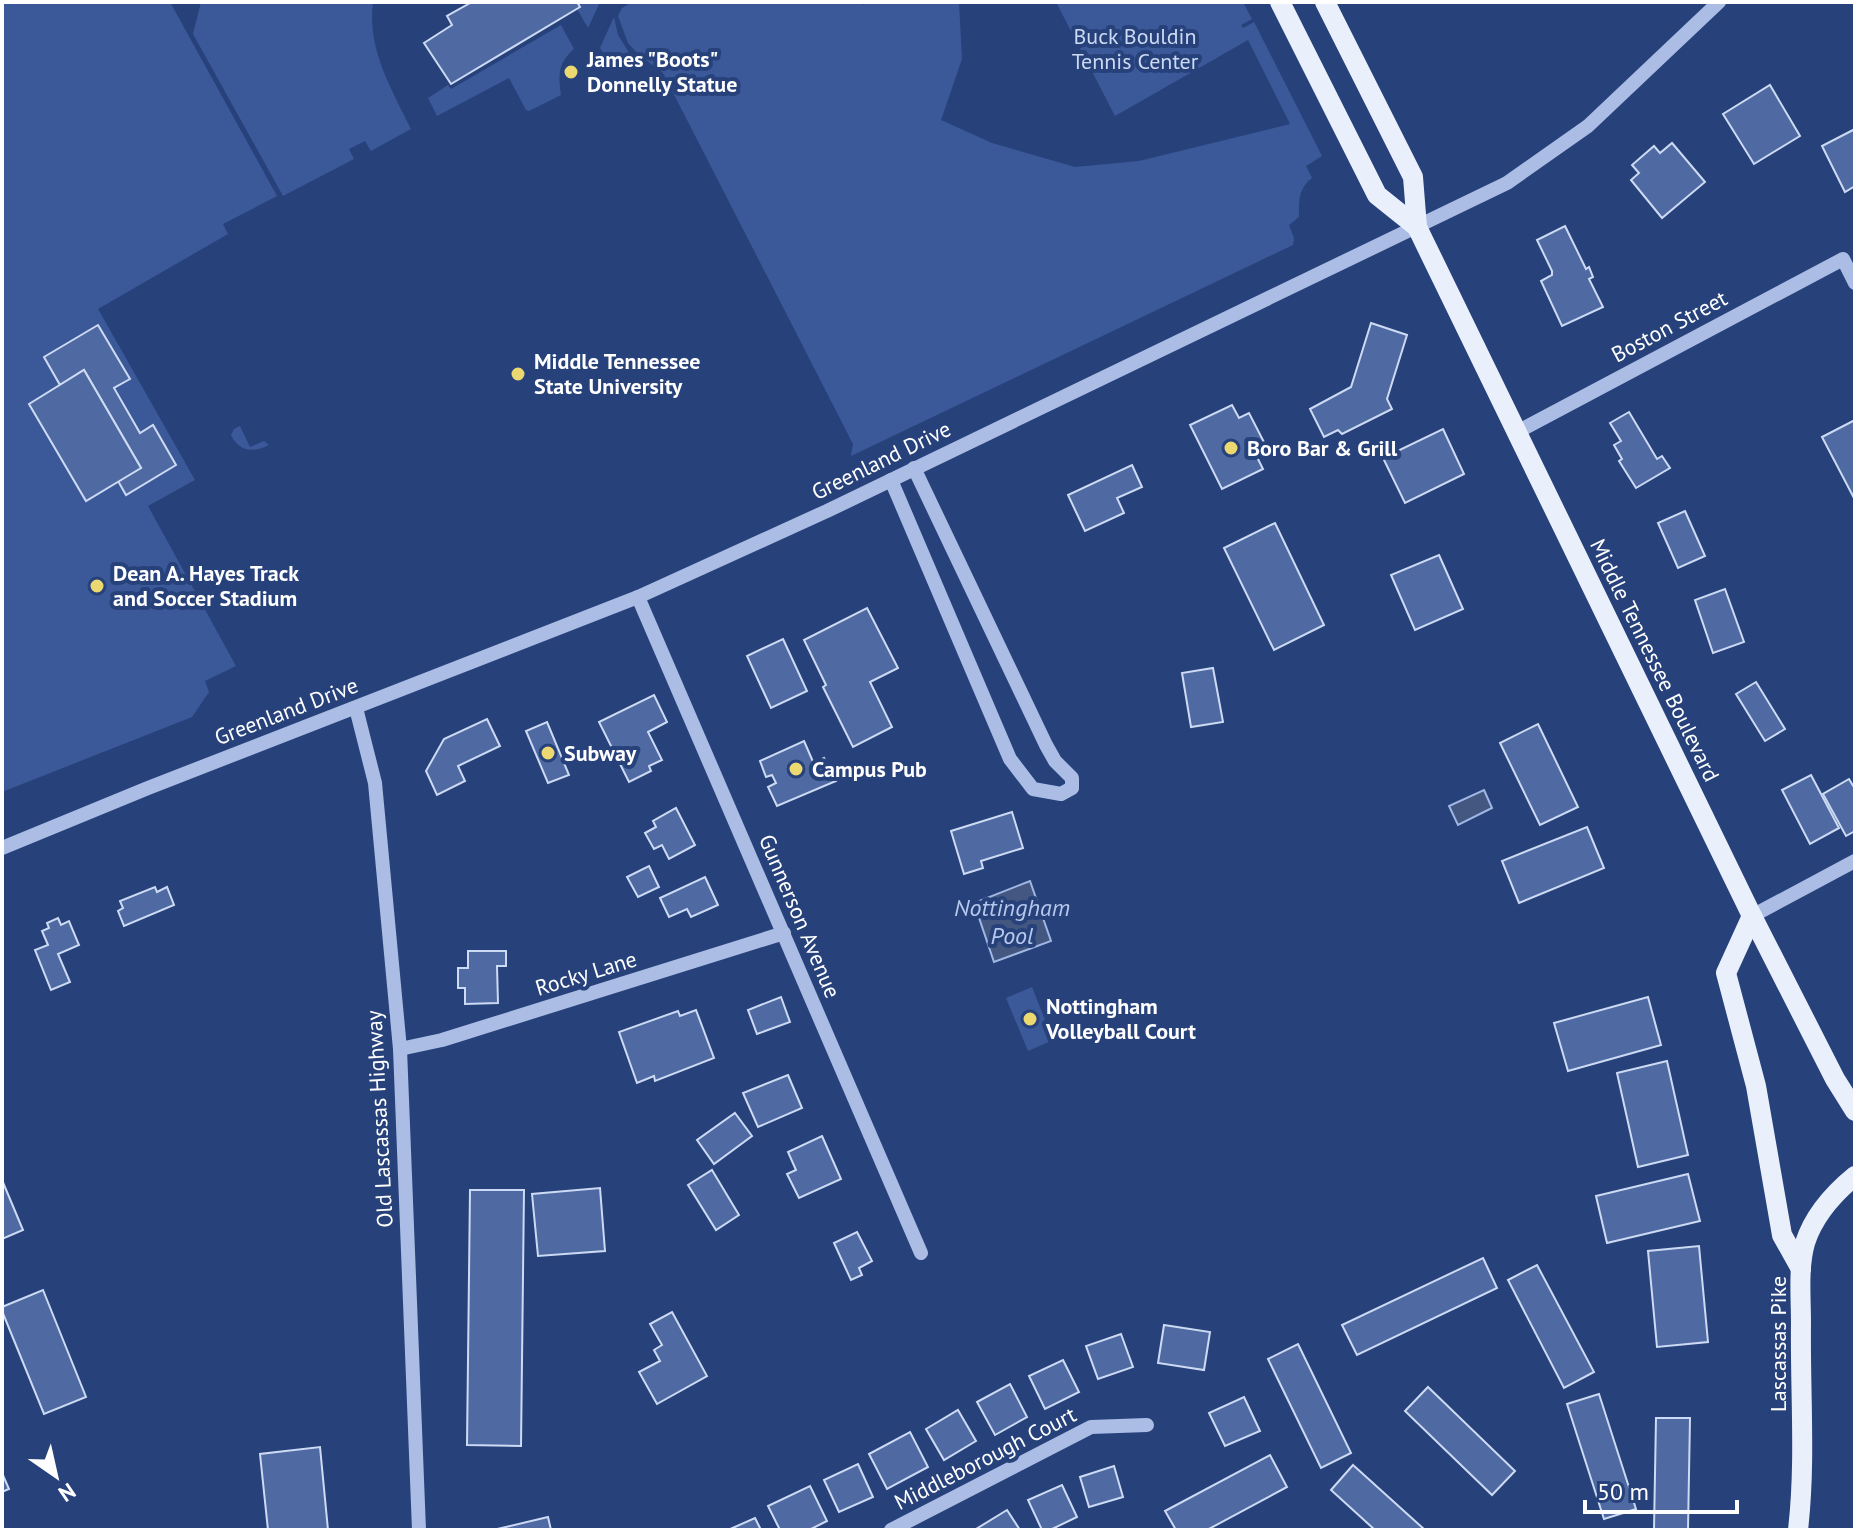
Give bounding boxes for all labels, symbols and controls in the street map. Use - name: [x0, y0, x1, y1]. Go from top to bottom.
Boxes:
- park label: Buck Bouldin Tennis Center: [1072, 22, 1199, 75]
- place label: James "Boots" Donnelly Statue: [586, 45, 737, 98]
- marker: James "Boots" Donnelly Statue: [562, 63, 580, 81]
- street label: Boston Street: [1606, 284, 1732, 368]
- place label: Middle Tennessee State University: [534, 347, 700, 400]
- marker: Middle Tennessee State University: [509, 365, 527, 383]
- street label: Greenland Drive: [807, 414, 955, 506]
- place label: Boro Bar & Grill: [1247, 434, 1398, 462]
- marker: Boro Bar & Grill: [1222, 439, 1240, 457]
- street label: Middle Tennessee Boulevard: [1584, 534, 1726, 786]
- place label: Dean A. Hayes Track and Soccer Stadium: [113, 559, 299, 612]
- marker: Dean A. Hayes Track and Soccer Stadium: [88, 577, 106, 595]
- street label: Greenland Drive: [210, 671, 362, 751]
- place label: Subway: [564, 739, 637, 767]
- marker: Subway: [539, 744, 557, 762]
- place label: Campus Pub: [812, 755, 927, 783]
- marker: Campus Pub: [787, 760, 805, 778]
- street label: Gunnerson Avenue: [753, 830, 847, 1002]
- water label: Nottingham Pool: [954, 892, 1070, 951]
- street label: Rocky Lane: [532, 944, 640, 1002]
- place label: Nottingham Volleyball Court: [1045, 992, 1196, 1045]
- street label: Old Lascassas Highway: [359, 1009, 399, 1228]
- marker: Nottingham Volleyball Court: [1021, 1010, 1039, 1028]
- street label: Lascassas Pike: [1764, 1276, 1792, 1412]
- street label: Middleborough Court: [889, 1400, 1081, 1516]
- north arrow: [16, 1436, 96, 1516]
- scale bar: [1585, 1464, 1737, 1514]
- text: 50 m: [1597, 1476, 1649, 1507]
- text: N: [53, 1477, 81, 1508]

